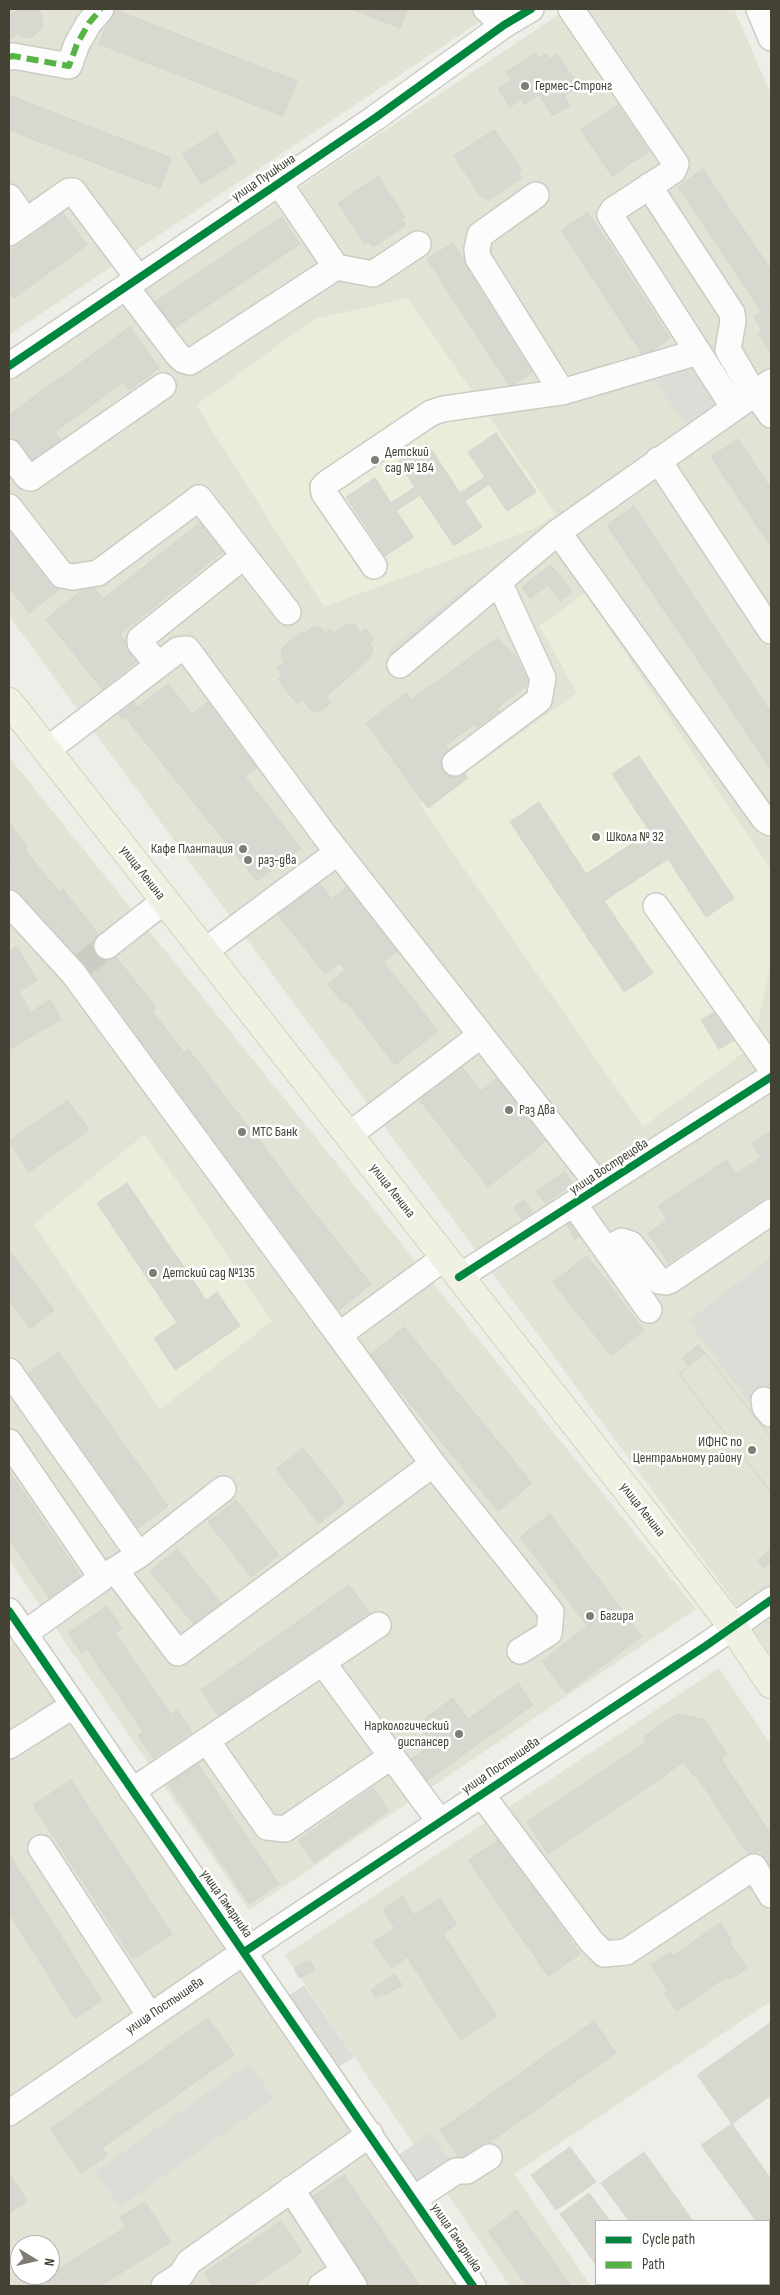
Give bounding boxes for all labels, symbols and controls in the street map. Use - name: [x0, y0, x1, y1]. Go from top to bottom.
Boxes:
- place label: Гермес-Стронг: [535, 78, 612, 94]
- marker: Гермес-Стронг: [519, 80, 531, 92]
- street label: улица Пушкина: [229, 151, 299, 205]
- place label: Детский сад № 184: [385, 444, 434, 477]
- marker: Детский сад № 184: [369, 454, 381, 466]
- place label: Школа № 32: [606, 829, 664, 845]
- marker: Школа № 32: [590, 831, 602, 843]
- place label: Кафе Плантация: [151, 841, 233, 857]
- street label: улица Ленина: [116, 843, 168, 903]
- marker: Кафе Плантация: [237, 843, 249, 855]
- place label: раз-два: [258, 852, 296, 868]
- marker: раз-два: [242, 854, 254, 866]
- place label: Раз Два: [519, 1102, 555, 1118]
- marker: Раз Два: [503, 1104, 515, 1116]
- place label: МТС Банк: [252, 1124, 297, 1140]
- marker: МТС Банк: [236, 1126, 248, 1138]
- street label: улица Вострецова: [567, 1135, 651, 1199]
- street label: улица Ленина: [366, 1161, 418, 1221]
- place label: Детский сад №135: [163, 1265, 255, 1281]
- marker: Детский сад №135: [147, 1267, 159, 1279]
- place label: ИФНС по Центральному району: [633, 1434, 742, 1466]
- marker: ИФНС по Центральному району: [746, 1444, 758, 1456]
- street label: улица Ленина: [616, 1480, 668, 1540]
- place label: Багира: [600, 1608, 634, 1624]
- marker: Багира: [584, 1610, 596, 1622]
- place label: Наркологический диспансер: [364, 1718, 449, 1750]
- marker: Наркологический диспансер: [453, 1728, 465, 1740]
- street label: улица Постышева: [459, 1734, 543, 1798]
- street label: улица Гамарника: [196, 1867, 256, 1941]
- street label: улица Постышева: [123, 1974, 207, 2038]
- street label: улица Гамарника: [427, 2200, 485, 2276]
- legend: [595, 2220, 770, 2285]
- text: Cycle path: [642, 2230, 695, 2249]
- north arrow: [10, 2235, 60, 2285]
- text: Path: [642, 2255, 665, 2274]
- text: N: [40, 2257, 58, 2267]

